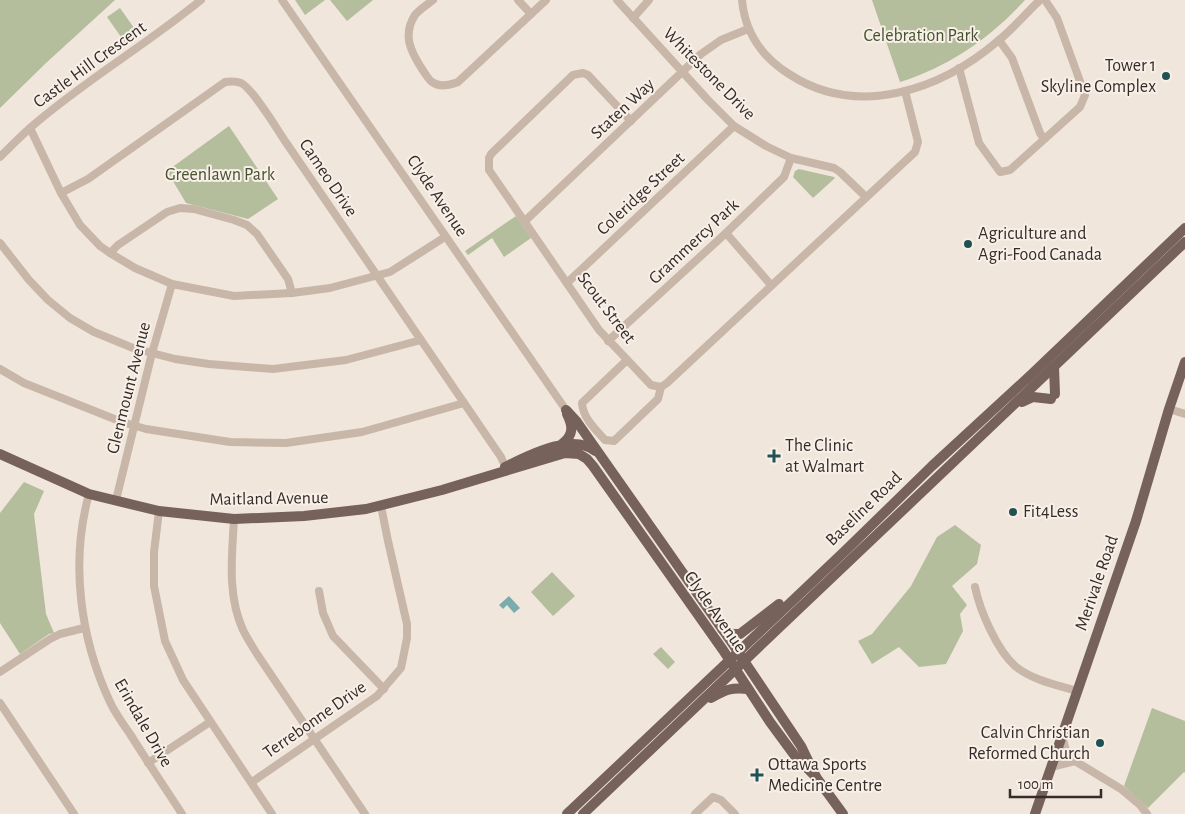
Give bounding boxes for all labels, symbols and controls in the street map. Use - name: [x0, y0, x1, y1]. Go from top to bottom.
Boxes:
- street label: Castle Hill Crescent: [30, 18, 150, 112]
- street label: Whitestone Drive: [659, 24, 759, 124]
- park label: Celebration Park: [863, 27, 979, 45]
- place label: Tower 1 Skyline Complex: [1041, 57, 1156, 96]
- marker: Tower 1 Skyline Complex: [1160, 70, 1172, 82]
- street label: Staten Way: [588, 75, 658, 143]
- street label: Cameo Drive: [296, 136, 360, 220]
- street label: Coleridge Street: [594, 149, 688, 239]
- street label: Clyde Avenue: [403, 152, 471, 240]
- park label: Greenlawn Park: [165, 166, 276, 184]
- street label: Grammercy Park: [646, 195, 743, 288]
- place label: Agriculture and Agri-Food Canada: [978, 225, 1102, 264]
- marker: Agriculture and Agri-Food Canada: [962, 238, 974, 250]
- street label: Scout Street: [573, 269, 639, 347]
- street label: Glenmount Avenue: [104, 320, 154, 456]
- place label: The Clinic at Walmart: [785, 437, 864, 476]
- marker: The Clinic at Walmart: [767, 449, 781, 463]
- street label: Baseline Road: [822, 468, 906, 550]
- street label: Maitland Avenue: [209, 489, 329, 509]
- place label: Fit4Less: [1023, 503, 1078, 521]
- marker: Fit4Less: [1007, 506, 1019, 518]
- street label: Merivale Road: [1072, 533, 1122, 633]
- street label: Clyde Avenue: [681, 568, 749, 656]
- street label: Erindale Drive: [111, 676, 175, 770]
- street label: Terrebonne Drive: [260, 678, 370, 762]
- place label: Calvin Christian Reformed Church: [968, 724, 1090, 763]
- marker: Calvin Christian Reformed Church: [1094, 737, 1106, 749]
- place label: Ottawa Sports Medicine Centre: [768, 756, 882, 795]
- scale bar: [1010, 766, 1101, 798]
- marker: Ottawa Sports Medicine Centre: [750, 768, 764, 782]
- text: 100 m: [1018, 777, 1053, 792]

